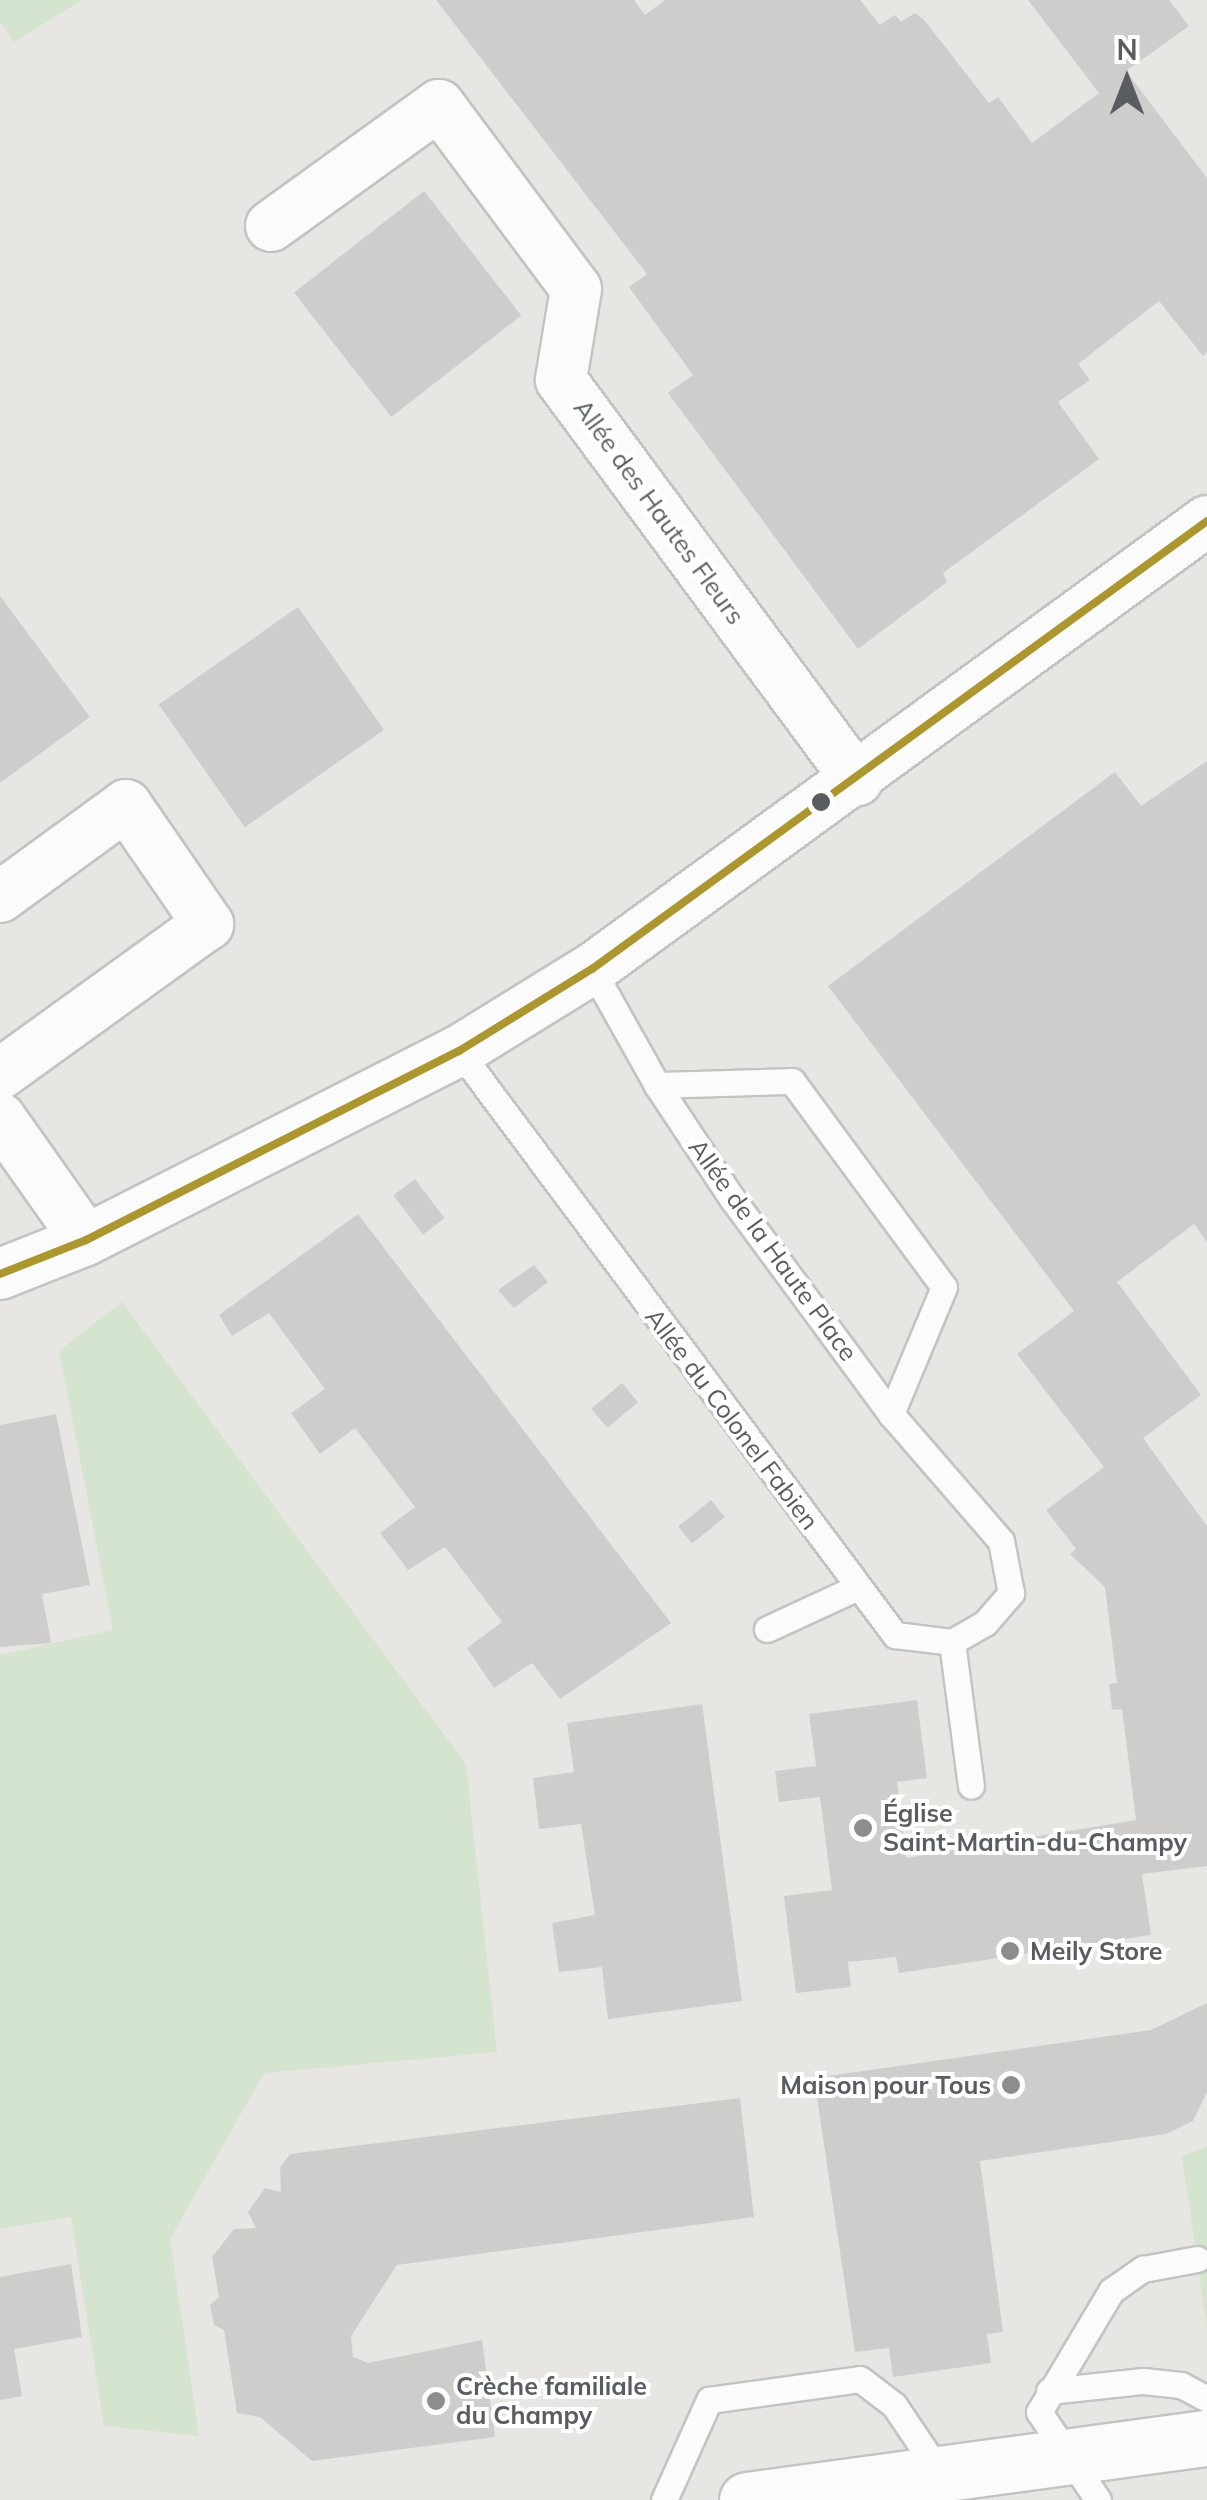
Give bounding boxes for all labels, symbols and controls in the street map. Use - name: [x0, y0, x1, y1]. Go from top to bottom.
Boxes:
- north arrow: [1077, 30, 1177, 130]
- text: N: [1116, 32, 1138, 67]
- street label: Allée des Hautes Fleurs: [567, 394, 751, 630]
- unlabelled marker: [811, 792, 831, 812]
- street label: Allée de la Haute Place: [682, 1133, 864, 1367]
- street label: Allée du Colonel Fabien: [639, 1302, 825, 1536]
- place label: Église Saint-Martin-du-Champy: [883, 1799, 1187, 1858]
- marker: Église Saint-Martin-du-Champy: [852, 1817, 874, 1839]
- place label: Meily Store: [1030, 1936, 1162, 1966]
- marker: Meily Store: [999, 1940, 1021, 1962]
- place label: Maison pour Tous: [780, 2070, 991, 2100]
- marker: Maison pour Tous: [1000, 2074, 1022, 2096]
- place label: Crèche familiale du Champy: [456, 2372, 647, 2431]
- marker: Crèche familiale du Champy: [425, 2390, 447, 2412]

